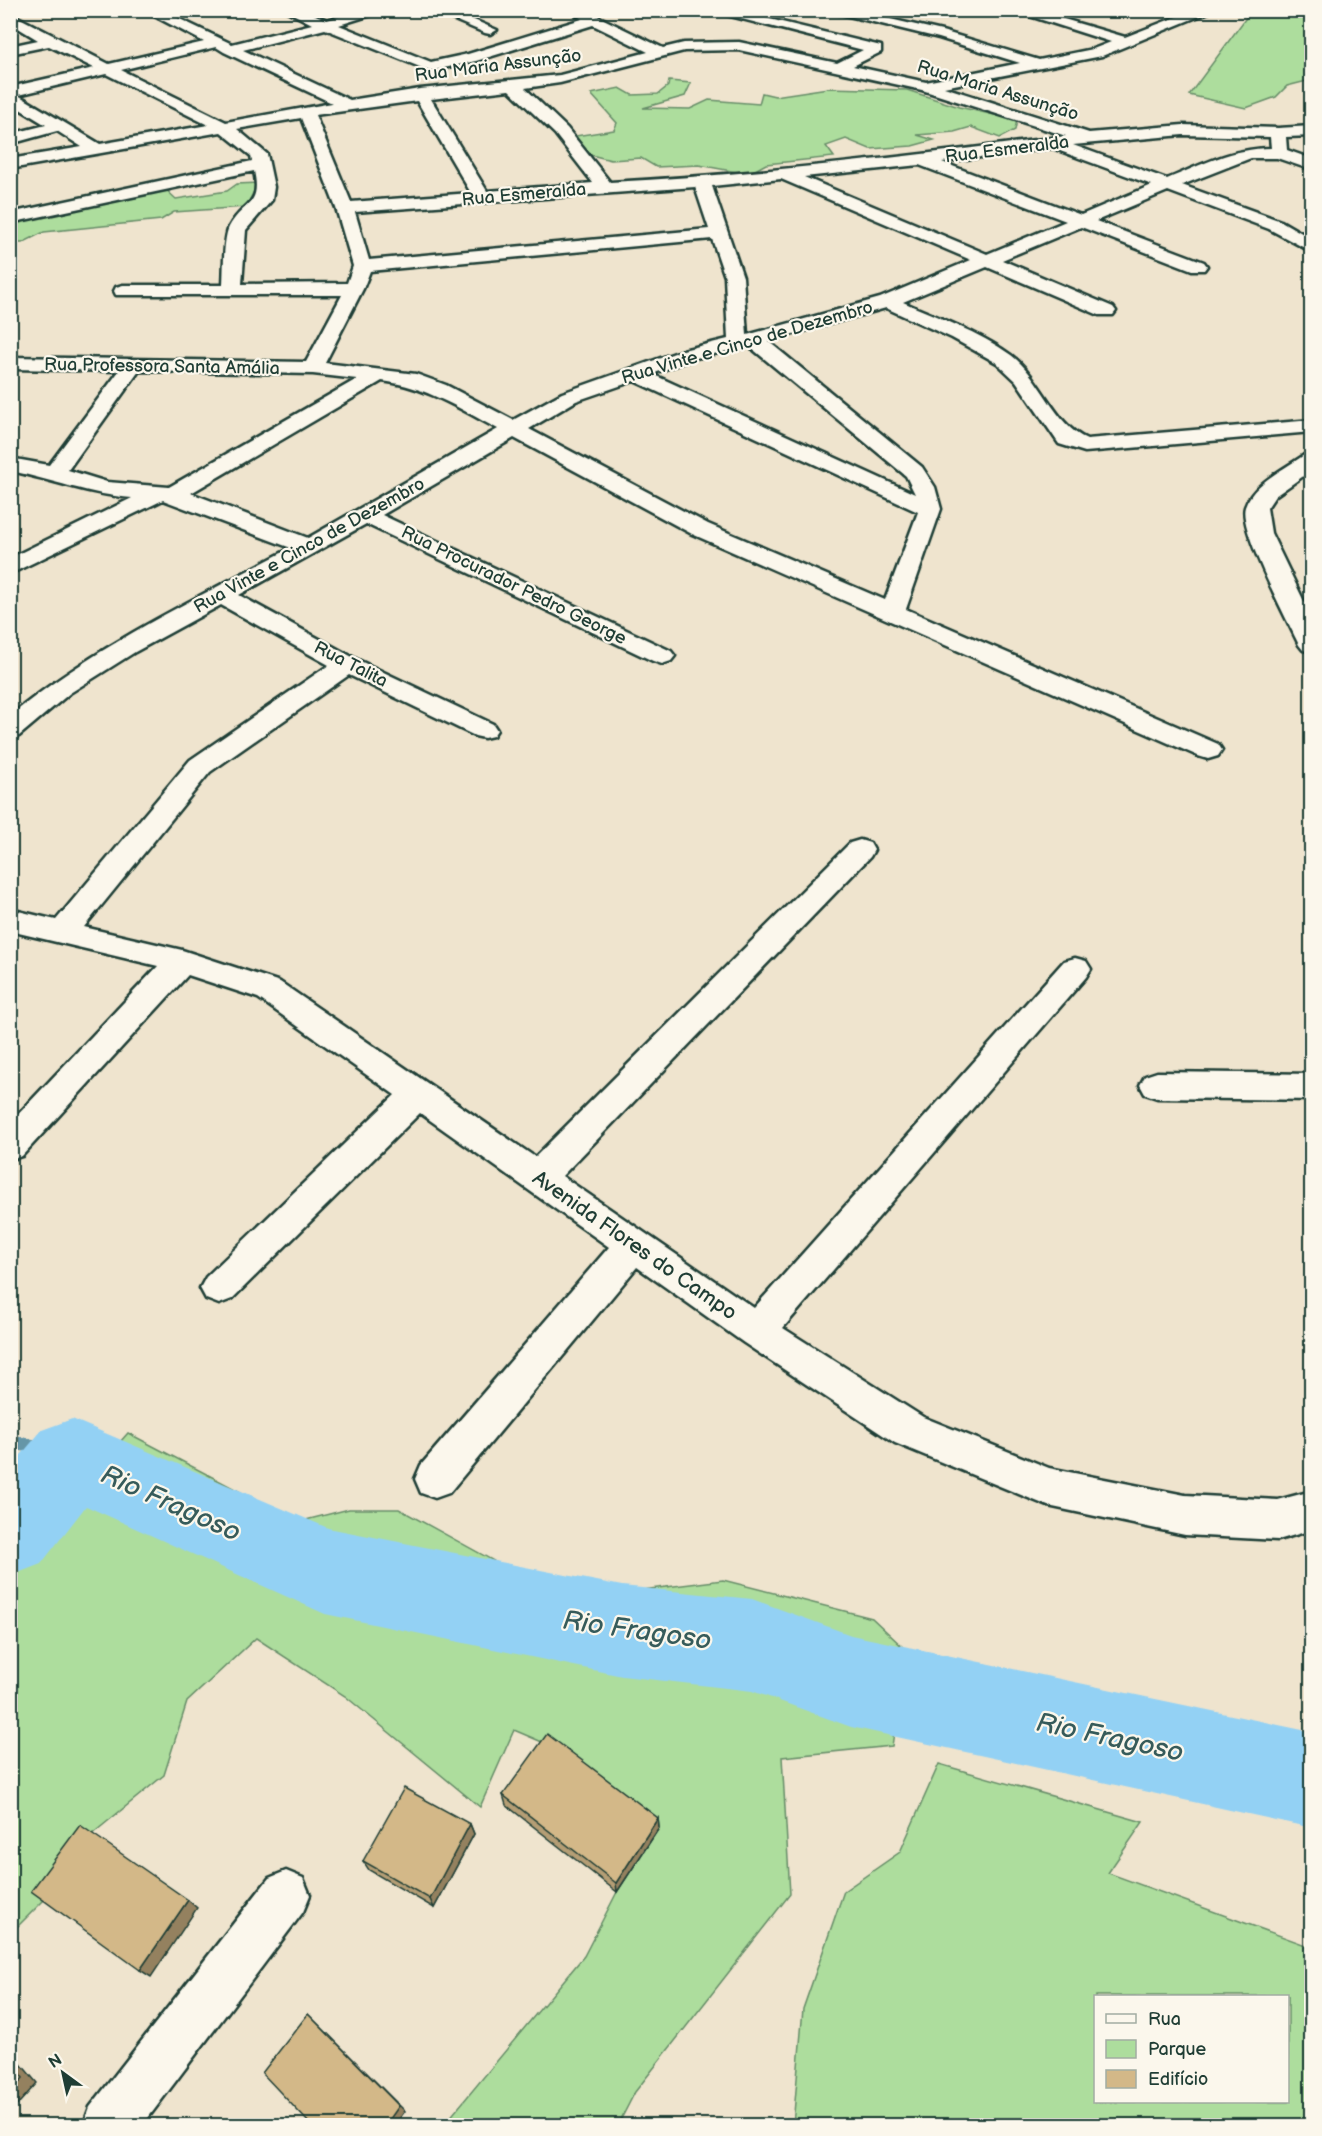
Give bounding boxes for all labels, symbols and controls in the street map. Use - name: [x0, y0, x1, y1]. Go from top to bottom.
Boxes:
- street label: Rua Maria Assunção: [414, 45, 583, 86]
- street label: Rua Maria Assunção: [915, 56, 1081, 125]
- street label: Rua Esmeralda: [944, 131, 1070, 168]
- street label: Rua Esmeralda: [461, 179, 587, 210]
- street label: Rua Vinte e Cinco de Dezembro: [619, 296, 875, 388]
- street label: Rua Professora Santa Amália: [44, 354, 280, 379]
- street label: Rua Vinte e Cinco de Dezembro: [190, 473, 428, 618]
- street label: Rua Procurador Pedro George: [398, 522, 630, 649]
- street label: Rua Talita: [310, 637, 391, 692]
- street label: Avenida Flores do Campo: [528, 1165, 742, 1326]
- water label: Rio Fragoso: [96, 1459, 245, 1549]
- water label: Rio Fragoso: [561, 1605, 713, 1657]
- water label: Rio Fragoso: [1033, 1707, 1186, 1769]
- legend: [1094, 1995, 1289, 2103]
- text: Rua: [1148, 2009, 1181, 2030]
- text: Parque: [1148, 2039, 1206, 2060]
- north arrow: [33, 2043, 93, 2103]
- text: N: [45, 2050, 66, 2073]
- text: Edifício: [1148, 2069, 1208, 2090]

